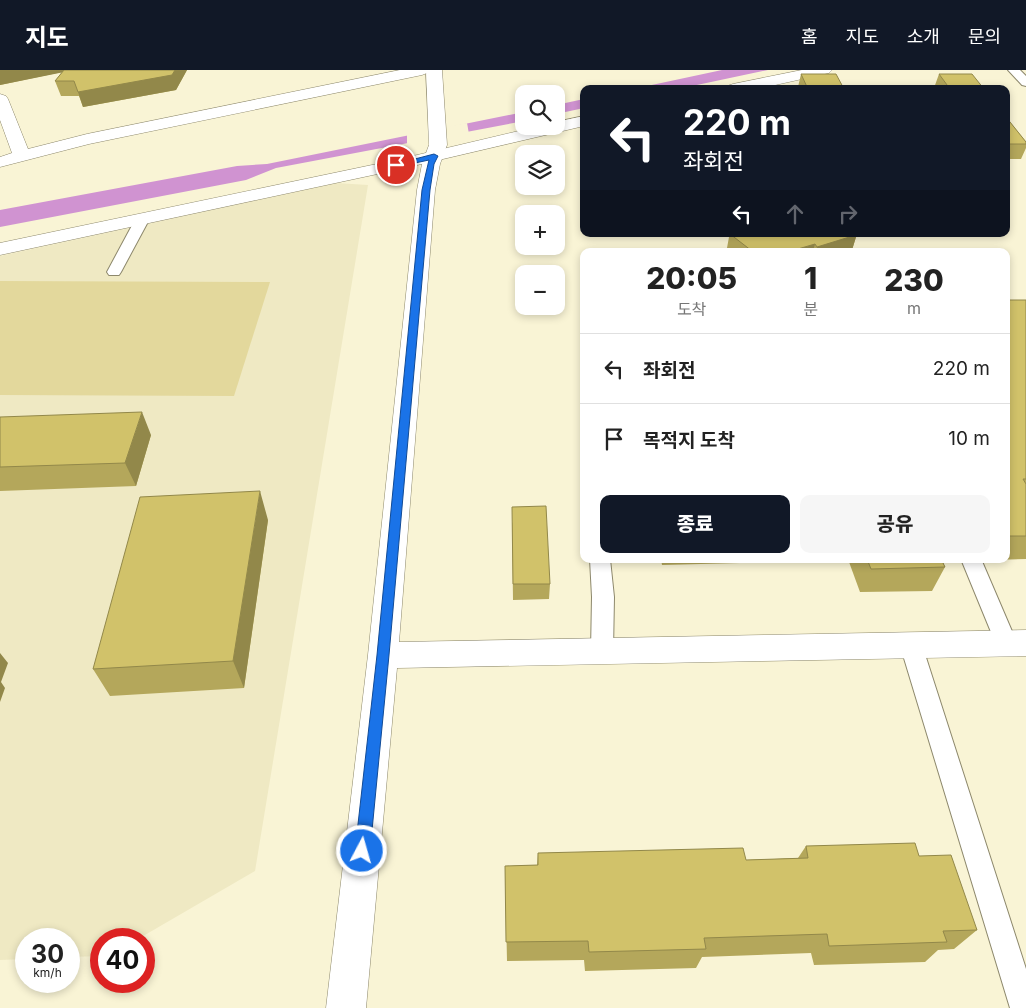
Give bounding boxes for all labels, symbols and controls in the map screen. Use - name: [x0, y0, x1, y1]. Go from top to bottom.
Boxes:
- text: 지도: [25, 23, 69, 52]
- text: 홈: [801, 26, 818, 47]
- text: 지도: [846, 26, 879, 47]
- text: 소개: [907, 26, 940, 47]
- text: 문의: [968, 26, 1001, 47]
- map controls: [515, 85, 565, 315]
- button: search: [515, 85, 565, 135]
- text: 220 m: [683, 101, 791, 143]
- icon: left: [600, 105, 665, 170]
- pin: [375, 144, 417, 186]
- button: layers: [515, 145, 565, 195]
- text: 좌회전: [683, 148, 744, 174]
- icon: arrive: [382, 151, 410, 179]
- icon: left: [728, 200, 756, 228]
- icon: ahead: [781, 200, 809, 228]
- icon: right: [834, 200, 862, 228]
- button: +: [515, 205, 565, 255]
- text: 20:05: [646, 260, 737, 296]
- text: 1: [804, 260, 817, 296]
- text: 230: [884, 262, 944, 298]
- button: −: [515, 265, 565, 315]
- text: m: [907, 298, 921, 318]
- text: 도착: [677, 299, 706, 319]
- text: 분: [803, 299, 818, 319]
- icon: left: [600, 355, 628, 383]
- text: 220 m: [933, 357, 990, 380]
- text: 좌회전: [643, 359, 695, 382]
- icon: arrive: [600, 425, 628, 453]
- text: 10 m: [948, 427, 990, 450]
- text: 목적지 도착: [643, 429, 735, 452]
- button: 종료: [600, 495, 790, 553]
- button: 공유: [800, 495, 990, 553]
- position arrow: [335, 824, 387, 876]
- speed limit sign: 40: [90, 928, 155, 993]
- text: 30: [31, 939, 64, 969]
- text: km/h: [33, 965, 62, 980]

